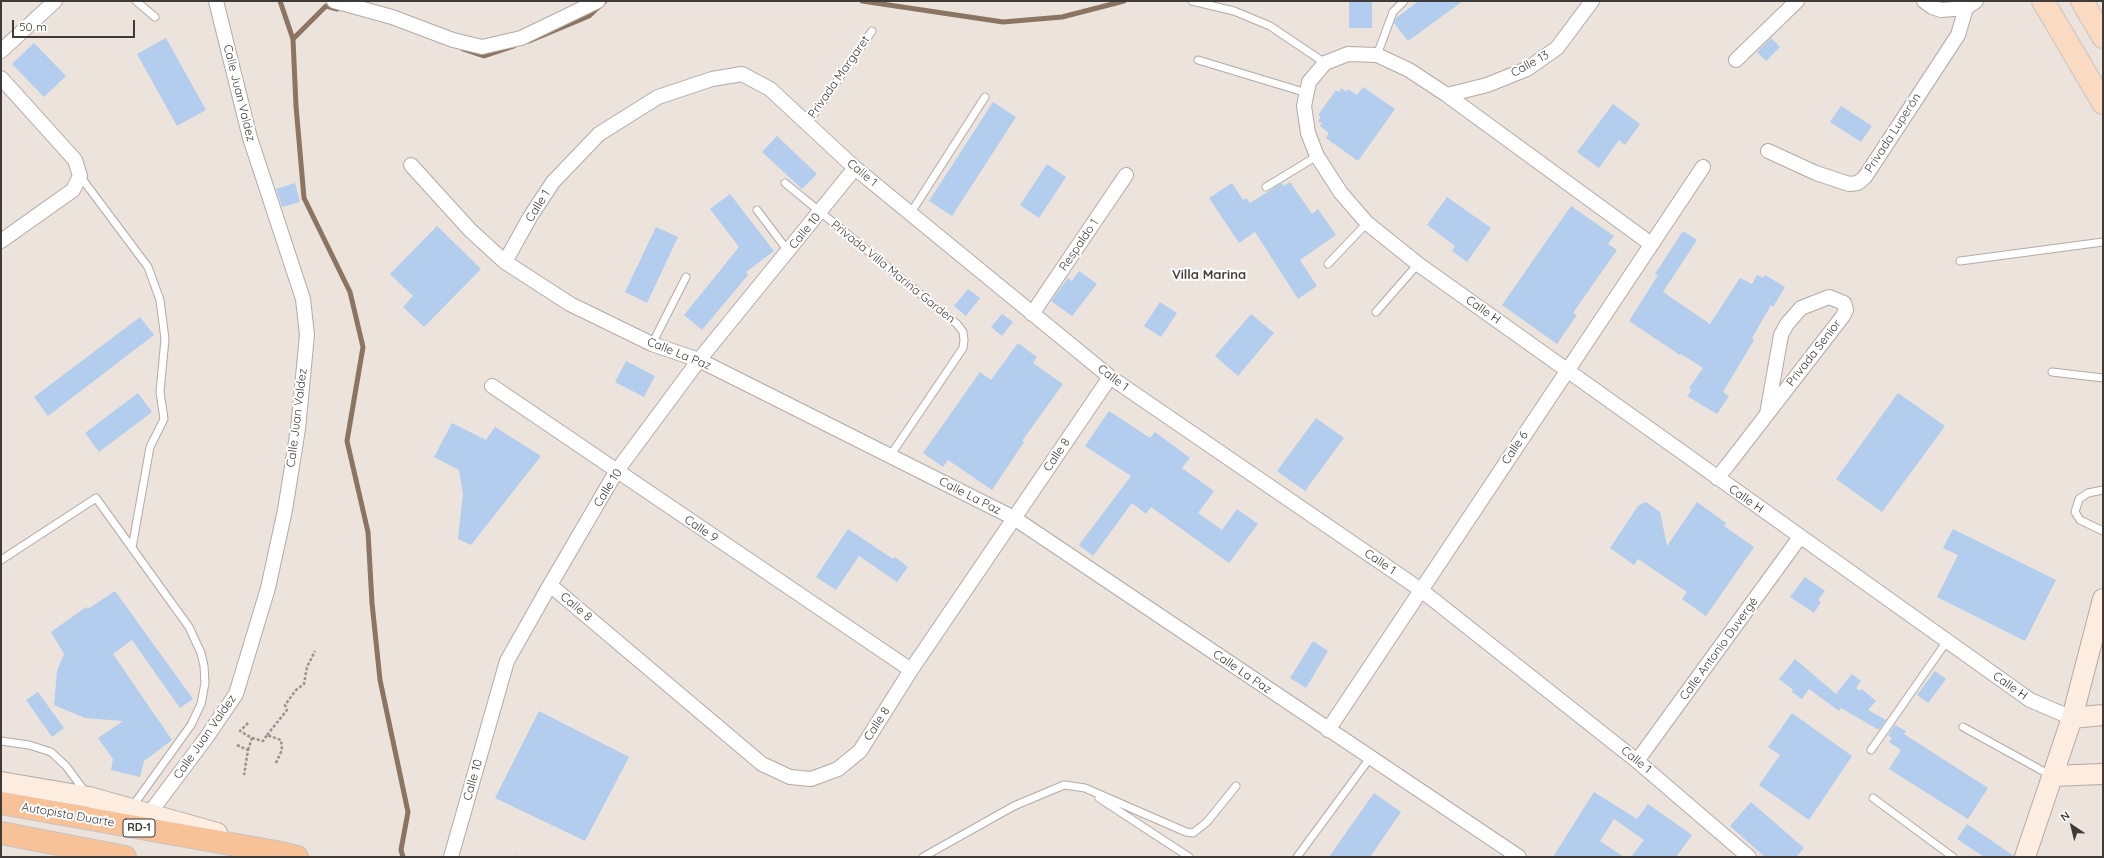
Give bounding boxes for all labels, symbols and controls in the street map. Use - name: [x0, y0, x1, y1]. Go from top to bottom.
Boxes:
- scale bar: [14, 12, 137, 38]
- text: 50 m: [19, 19, 47, 34]
- street label: Privada Margaret: [805, 33, 873, 121]
- street label: Calle Juan Valdez: [220, 43, 258, 143]
- street label: Calle 13: [1508, 48, 1552, 80]
- street label: Privada Luperón: [1862, 91, 1924, 175]
- street label: Calle 1: [844, 156, 880, 190]
- street label: Calle 1: [523, 187, 553, 225]
- street label: Calle 10: [786, 210, 824, 252]
- street label: Respaldo 1: [1056, 216, 1102, 274]
- street label: Privada Villa Marina Garden: [828, 218, 958, 326]
- district label: Villa Marina: [1172, 267, 1246, 283]
- street label: Calle H: [1463, 293, 1503, 327]
- street label: Privada Senior: [1783, 317, 1845, 389]
- street label: Calle La Paz: [645, 335, 713, 373]
- street label: Calle 1: [1095, 362, 1131, 394]
- street label: Calle Juan Valdez: [284, 368, 310, 468]
- street label: Calle 6: [1499, 429, 1531, 467]
- street label: Calle 8: [1041, 436, 1073, 474]
- street label: Calle 10: [591, 466, 625, 510]
- street label: Calle La Paz: [937, 474, 1003, 518]
- street label: Calle H: [1726, 482, 1766, 516]
- street label: Calle 9: [682, 513, 720, 545]
- street label: Calle 1: [1361, 546, 1399, 578]
- street label: Calle 8: [557, 590, 595, 624]
- street label: Calle Antonio Duvergé: [1677, 595, 1761, 703]
- street label: Calle La Paz: [1210, 647, 1274, 697]
- street label: Calle H: [1990, 669, 2030, 703]
- street label: Calle Juan Valdez: [171, 692, 239, 782]
- street label: Calle 8: [861, 705, 893, 743]
- street label: Calle 1: [1618, 743, 1654, 777]
- street label: Calle 10: [460, 758, 486, 802]
- street label: Autopista Duarte: [20, 800, 116, 830]
- north arrow: [2052, 806, 2092, 846]
- text: N: [2058, 808, 2072, 824]
- road number: RD-1: [123, 819, 155, 837]

